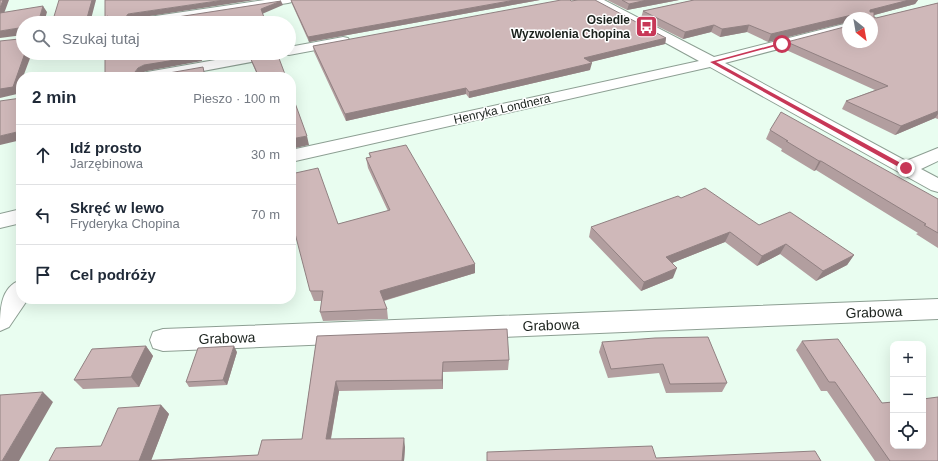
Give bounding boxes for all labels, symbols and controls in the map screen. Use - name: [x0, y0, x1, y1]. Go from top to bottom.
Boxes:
- north arrow: [842, 12, 878, 48]
- place label: Osiedle Wyzwolenia Chopina: [511, 13, 630, 41]
- bus stop icon: Osiedle Wyzwolenia Chopina: [633, 14, 659, 40]
- search box: [16, 16, 296, 60]
- icon: search: [30, 27, 52, 49]
- text: Szukaj tutaj: [62, 30, 140, 47]
- route start: [773, 35, 791, 53]
- text: 2 min: [32, 88, 76, 107]
- text: Pieszo · 100 m: [193, 91, 280, 106]
- street label: Henryka Londnera: [452, 91, 552, 127]
- text: Idź prosto: [70, 139, 142, 156]
- icon: ahead: [32, 144, 54, 166]
- text: 30 m: [251, 147, 280, 162]
- text: Jarzębinowa: [70, 156, 143, 171]
- route end: [897, 159, 915, 177]
- text: Skręć w lewo: [70, 199, 164, 216]
- icon: left: [32, 204, 54, 226]
- text: 70 m: [251, 207, 280, 222]
- text: Fryderyka Chopina: [70, 216, 180, 231]
- icon: arrive: [32, 264, 54, 286]
- text: Cel podróży: [70, 266, 156, 283]
- street label: Grabowa: [845, 303, 903, 321]
- street label: Grabowa: [522, 316, 580, 334]
- street label: Grabowa: [198, 329, 256, 347]
- map controls: [890, 341, 926, 449]
- button: +: [890, 341, 926, 377]
- button: −: [890, 377, 926, 413]
- button: locate: [890, 413, 926, 449]

